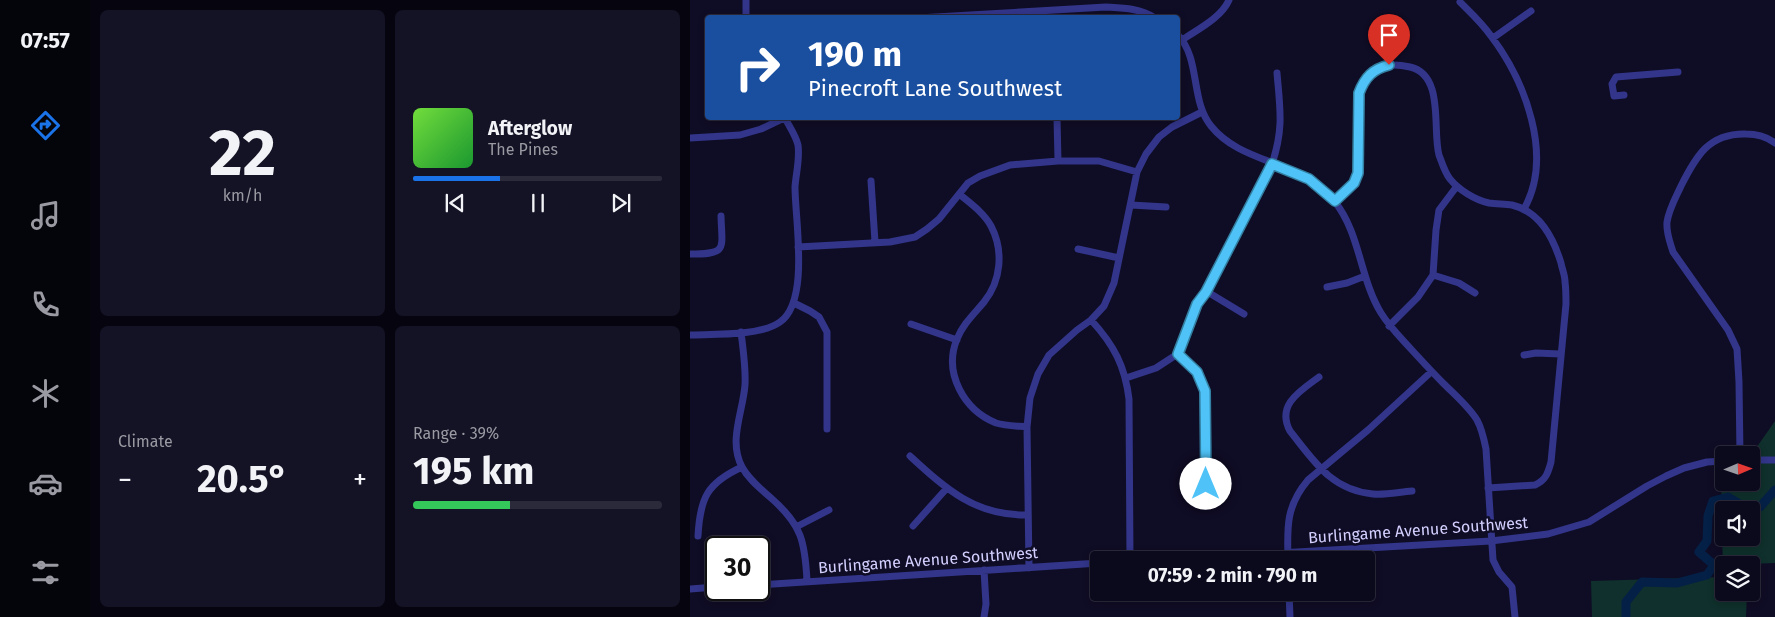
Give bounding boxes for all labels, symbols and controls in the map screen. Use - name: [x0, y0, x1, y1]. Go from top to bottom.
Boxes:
- pin: [1368, 14, 1410, 65]
- icon: arrive: [1375, 21, 1403, 49]
- text: 07:57: [20, 27, 70, 54]
- text: 190 m: [808, 33, 902, 75]
- icon: right: [725, 35, 790, 100]
- text: Pinecroft Lane Southwest: [808, 75, 1062, 102]
- icon: directions: [28, 108, 63, 143]
- text: 22: [209, 114, 276, 192]
- text: Afterglow: [488, 117, 572, 140]
- text: The Pines: [488, 140, 558, 159]
- text: km/h: [223, 186, 262, 205]
- icon: previous: [441, 189, 469, 217]
- icon: pause: [524, 189, 552, 217]
- icon: next: [607, 189, 635, 217]
- icon: music: [28, 198, 63, 233]
- icon: phone: [28, 287, 63, 322]
- icon: climate: [28, 376, 63, 411]
- text: Range · 39%: [413, 424, 499, 443]
- text: Climate: [118, 432, 173, 451]
- north arrow: [1715, 446, 1760, 491]
- map controls: [1715, 446, 1760, 601]
- text: 195 km: [413, 448, 534, 494]
- text: 20.5°: [197, 456, 288, 502]
- position arrow: [1179, 457, 1231, 509]
- text: −: [118, 463, 132, 496]
- text: +: [353, 463, 367, 496]
- icon: car: [28, 466, 63, 501]
- button: sound: [1715, 501, 1760, 546]
- street label: Burlingame Avenue Southwest: [1307, 513, 1529, 547]
- speed limit sign: 30: [705, 536, 770, 601]
- street label: Burlingame Avenue Southwest: [817, 543, 1039, 577]
- icon: filters: [28, 555, 63, 590]
- button: layers: [1715, 556, 1760, 601]
- text: 07:59 · 2 min · 790 m: [1148, 564, 1317, 587]

